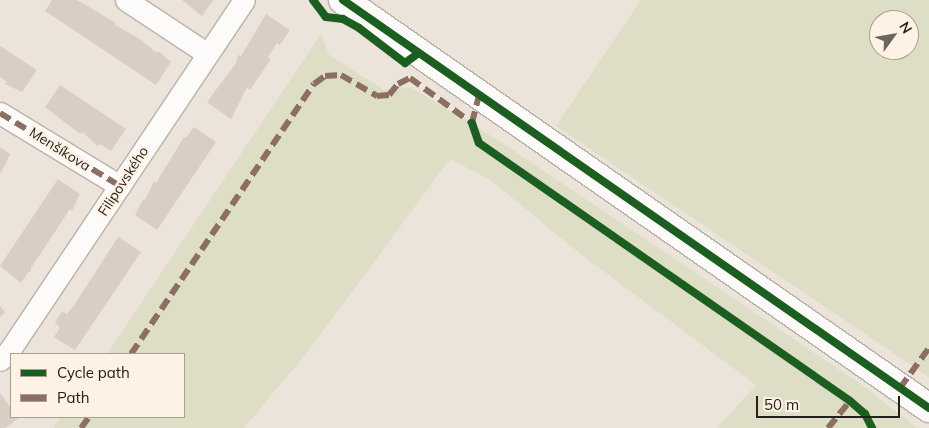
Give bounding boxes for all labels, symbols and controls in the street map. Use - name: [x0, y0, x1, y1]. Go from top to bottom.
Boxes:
- north arrow: [869, 10, 919, 60]
- text: N: [895, 18, 916, 37]
- street label: Menšíkova: [26, 124, 94, 174]
- street label: Filipovského: [94, 143, 152, 219]
- legend: [10, 353, 185, 418]
- text: Cycle path: [57, 363, 130, 382]
- scale bar: [759, 386, 903, 418]
- text: Path: [57, 388, 89, 407]
- text: 50 m: [764, 395, 799, 414]

